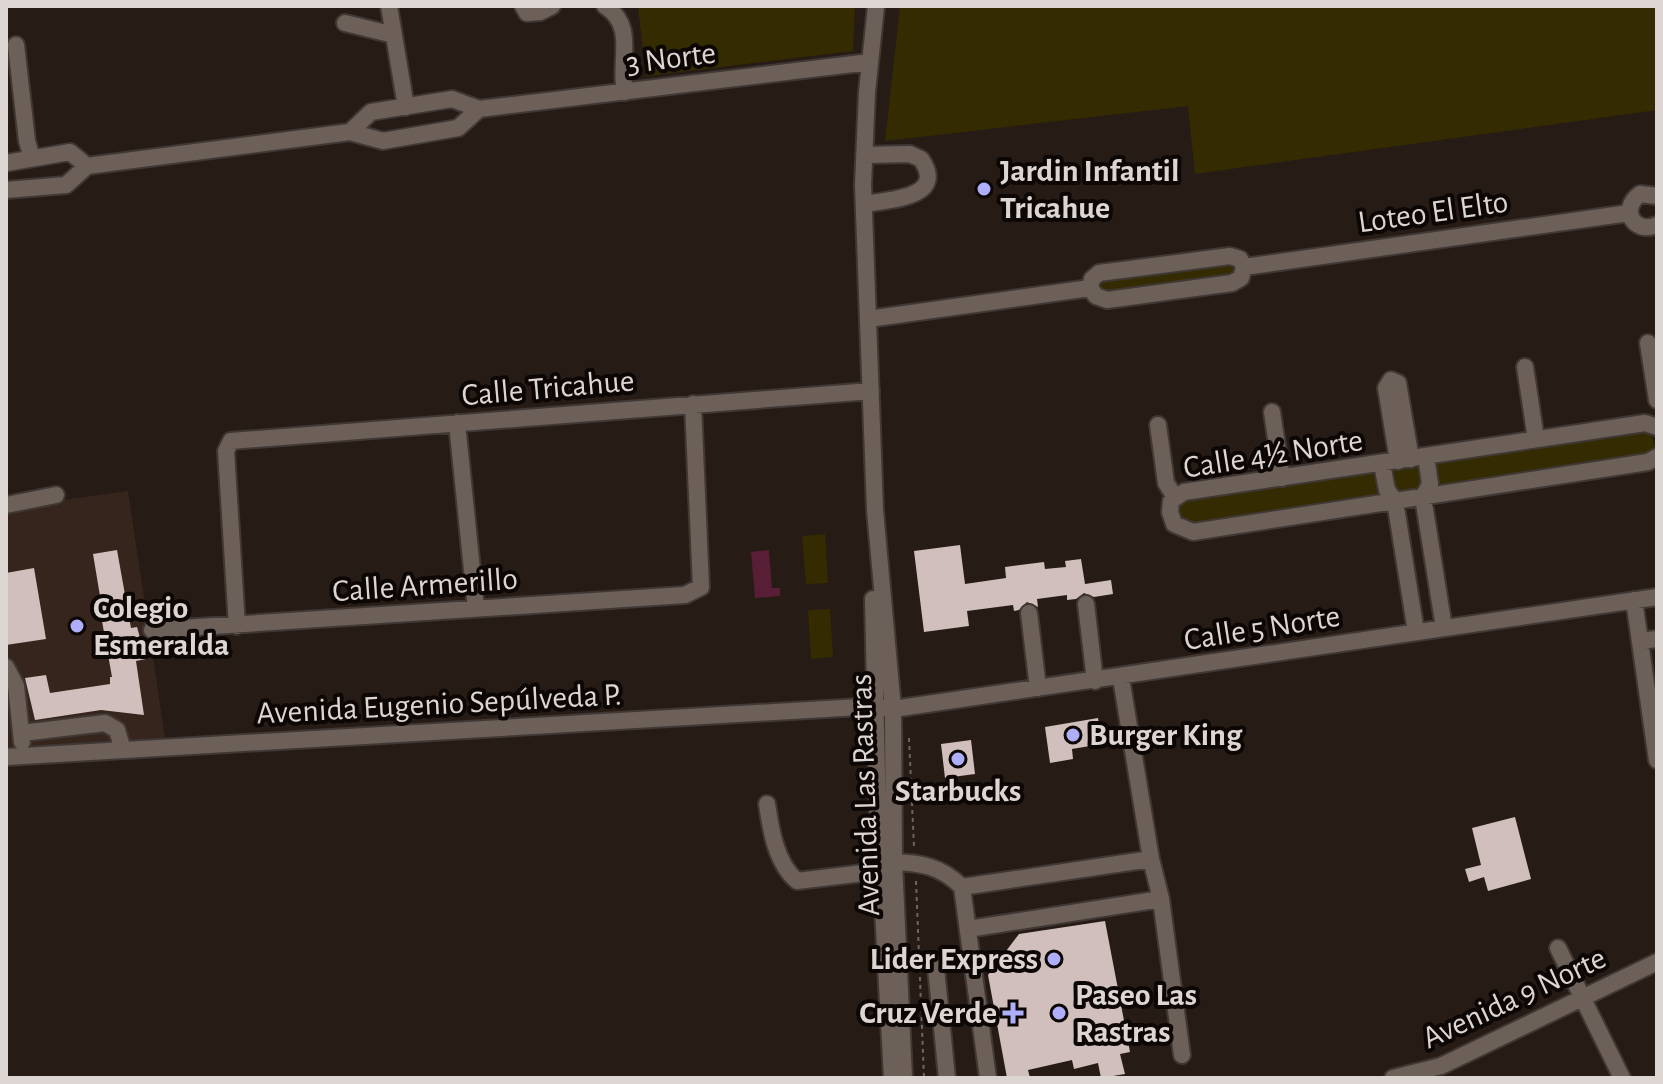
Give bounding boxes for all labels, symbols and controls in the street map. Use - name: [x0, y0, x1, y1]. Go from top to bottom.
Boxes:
- street label: 3 Norte: [624, 37, 718, 79]
- place label: Jardin Infantil Tricahue: [1000, 155, 1179, 224]
- marker: Jardin Infantil Tricahue: [975, 180, 993, 198]
- street label: Loteo El Elto: [1356, 186, 1510, 238]
- street label: Calle Tricahue: [460, 365, 636, 411]
- street label: Calle 4½ Norte: [1181, 424, 1365, 484]
- street label: Calle Armerillo: [331, 563, 519, 607]
- place label: Colegio Esmeralda: [93, 592, 229, 661]
- street label: Calle 5 Norte: [1182, 600, 1342, 656]
- marker: Colegio Esmeralda: [68, 617, 86, 635]
- street label: Avenida Las Rastras: [845, 673, 885, 917]
- street label: Avenida Eugenio Sepúlveda P.: [256, 678, 622, 730]
- place label: Burger King: [1089, 719, 1243, 751]
- marker: Burger King: [1064, 726, 1082, 744]
- marker: Starbucks: [949, 750, 967, 768]
- place label: Starbucks: [895, 775, 1021, 807]
- street label: Avenida 9 Norte: [1417, 942, 1611, 1054]
- place label: Lider Express: [870, 943, 1038, 975]
- marker: Lider Express: [1045, 950, 1063, 968]
- place label: Paseo Las Rastras: [1075, 979, 1197, 1048]
- place label: Cruz Verde: [859, 997, 997, 1029]
- marker: Cruz Verde: [1004, 1004, 1022, 1022]
- marker: Paseo Las Rastras: [1050, 1004, 1068, 1022]

